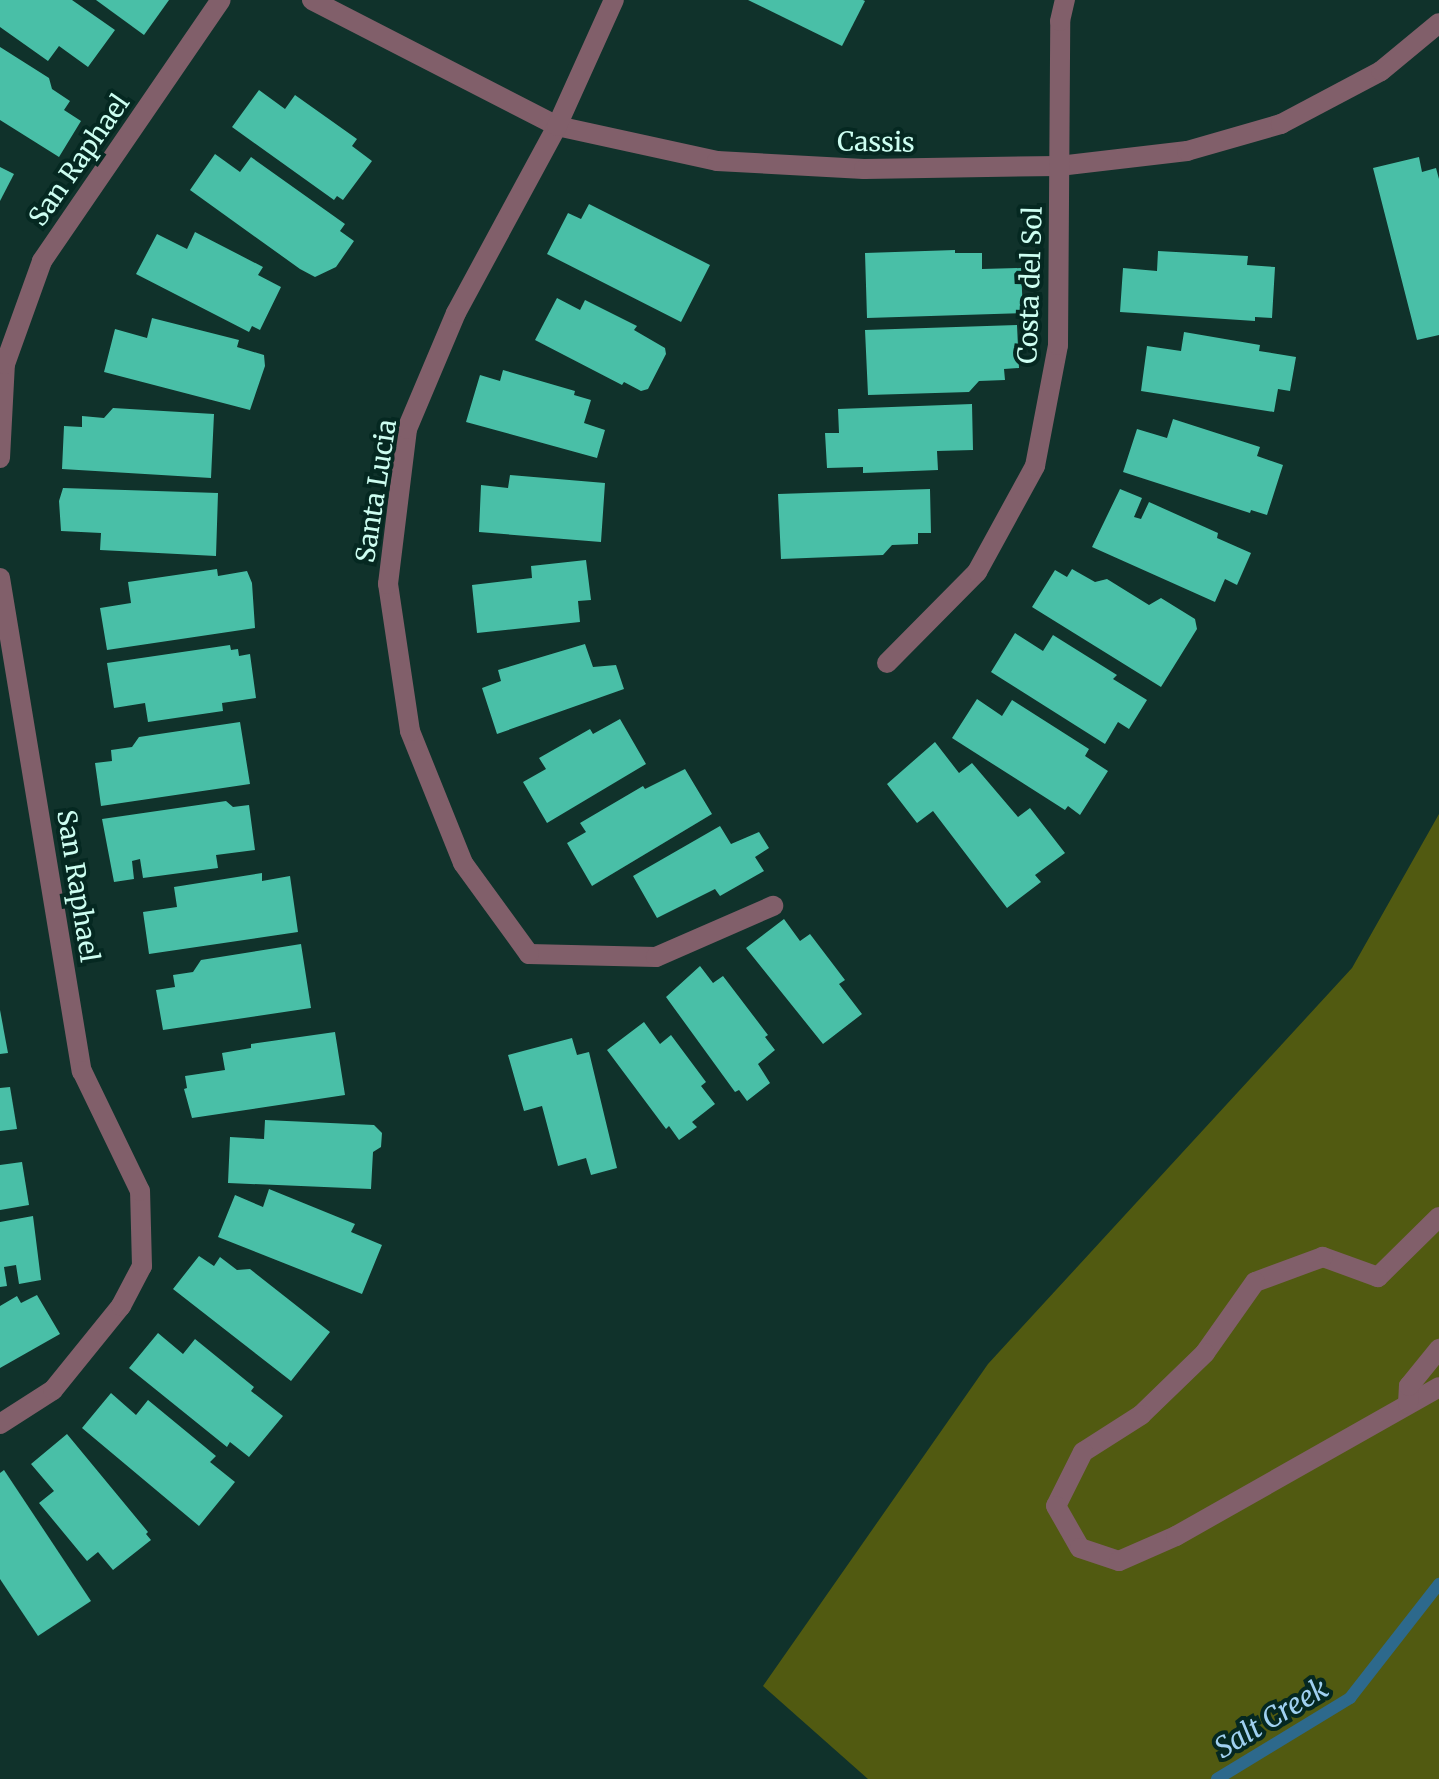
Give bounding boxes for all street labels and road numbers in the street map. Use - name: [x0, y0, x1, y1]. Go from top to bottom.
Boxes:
- street label: San Raphael: [22, 88, 136, 232]
- street label: Cassis: [837, 126, 915, 158]
- street label: Costa del Sol: [1012, 206, 1048, 364]
- street label: Santa Lucia: [349, 417, 403, 565]
- street label: San Raphael: [51, 808, 105, 964]

